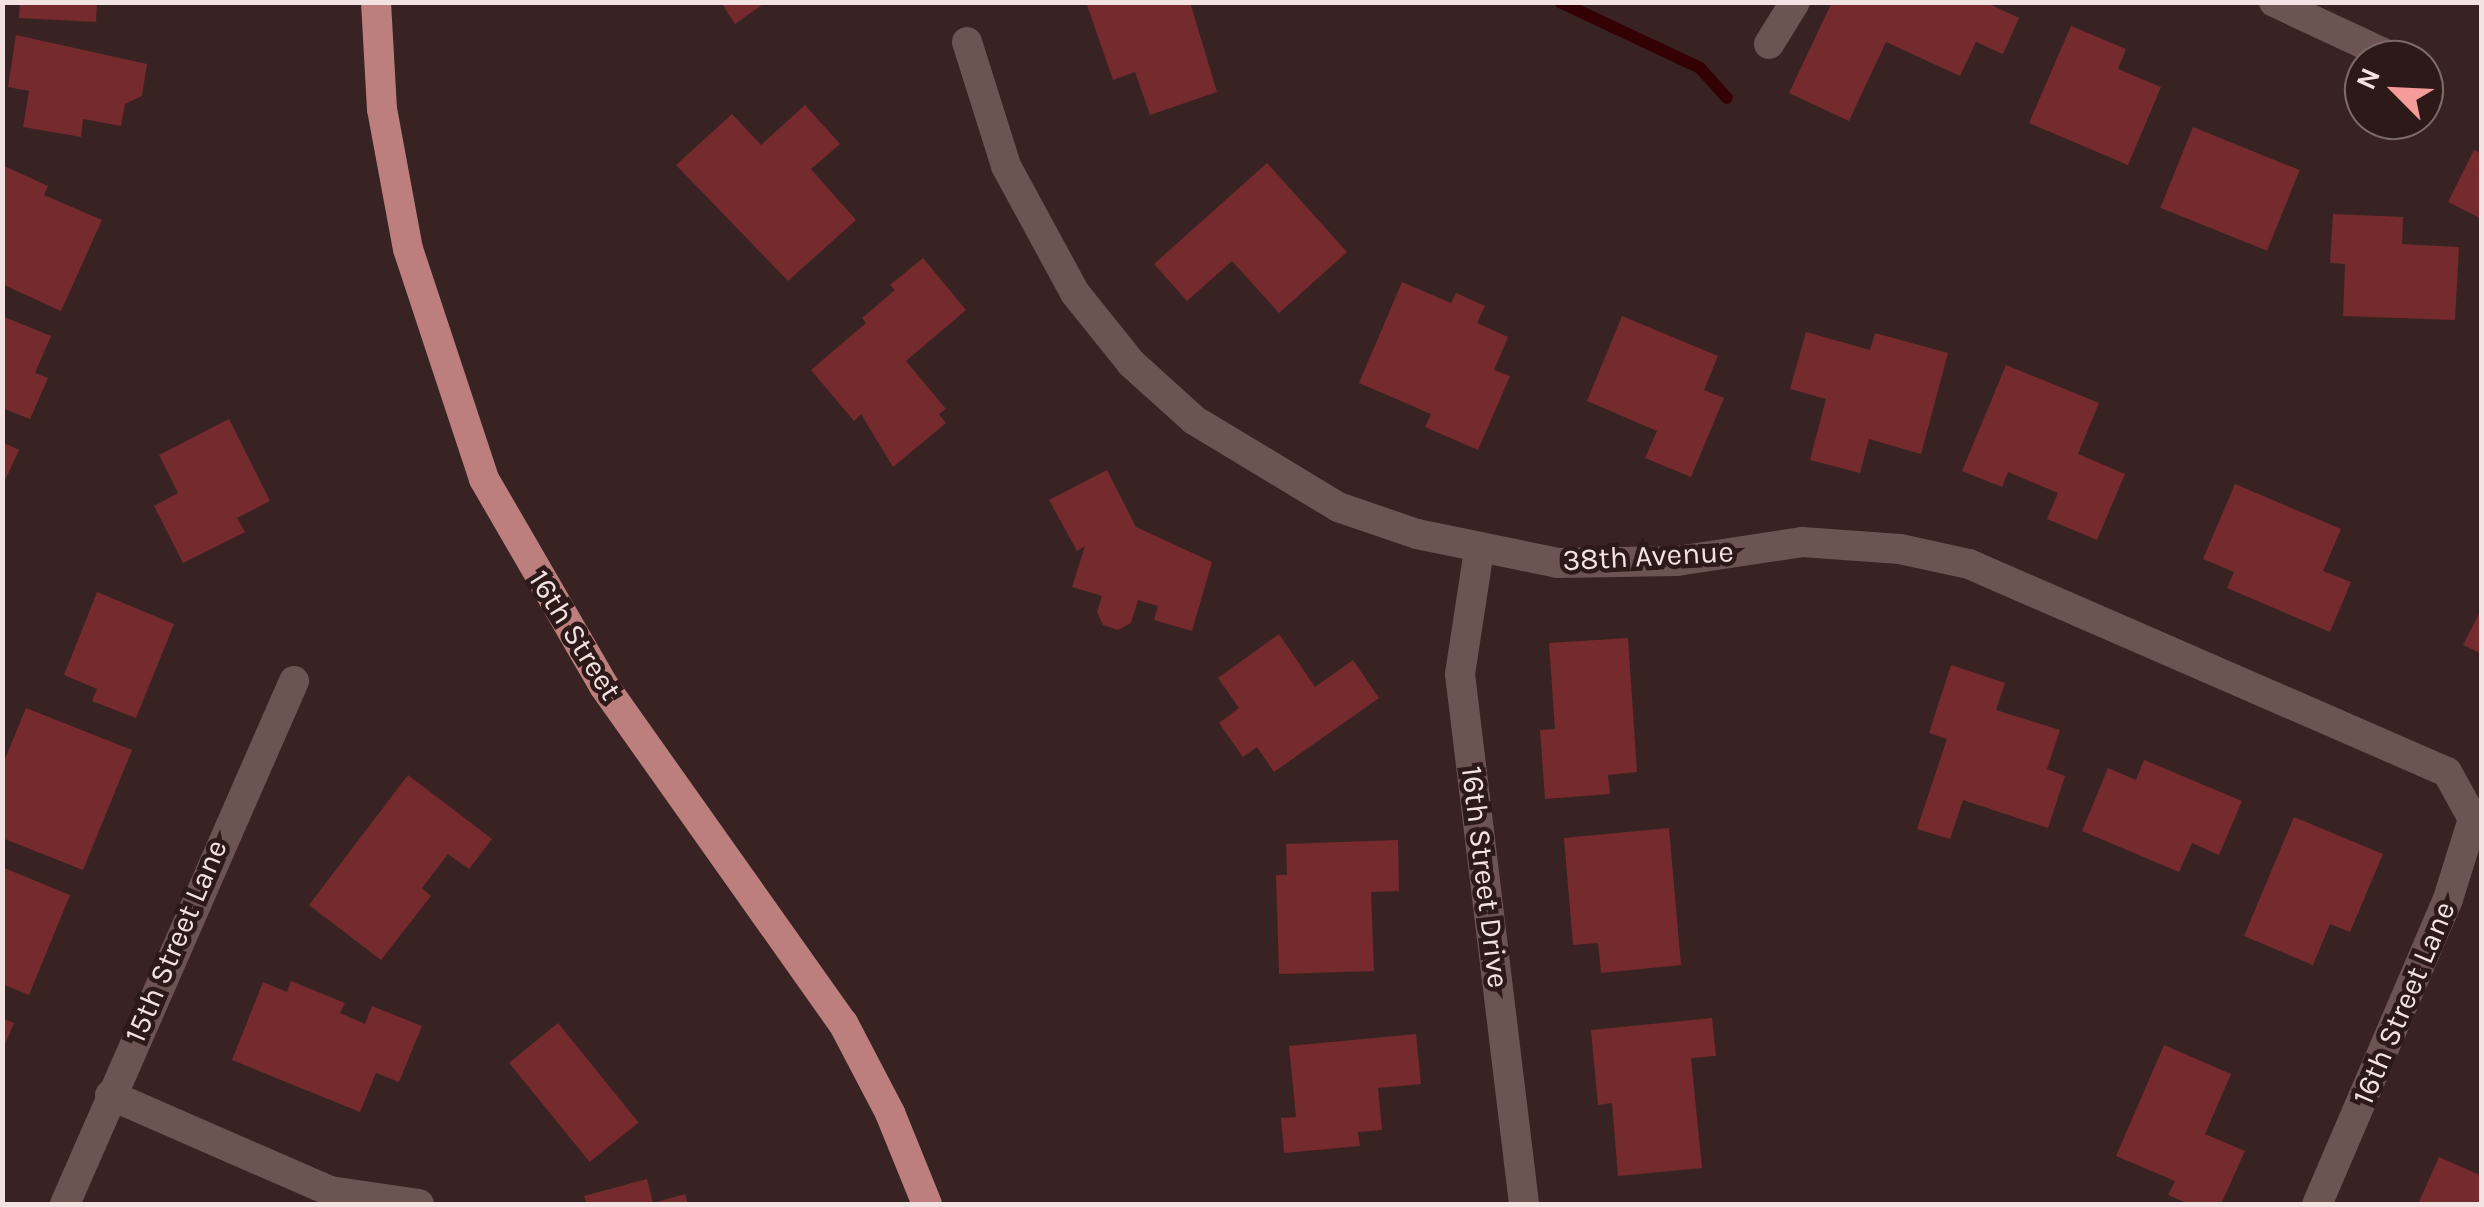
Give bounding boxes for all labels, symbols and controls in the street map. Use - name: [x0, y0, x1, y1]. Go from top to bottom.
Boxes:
- north arrow: [2344, 40, 2444, 140]
- text: N: [2349, 63, 2387, 94]
- street label: 38th Avenue: [1561, 534, 1735, 578]
- street label: 16th Street: [521, 564, 629, 706]
- street label: 16th Street Drive: [1454, 764, 1516, 990]
- street label: 15th Street Lane: [117, 834, 235, 1048]
- street label: 16th Street Lane: [2345, 896, 2463, 1110]

